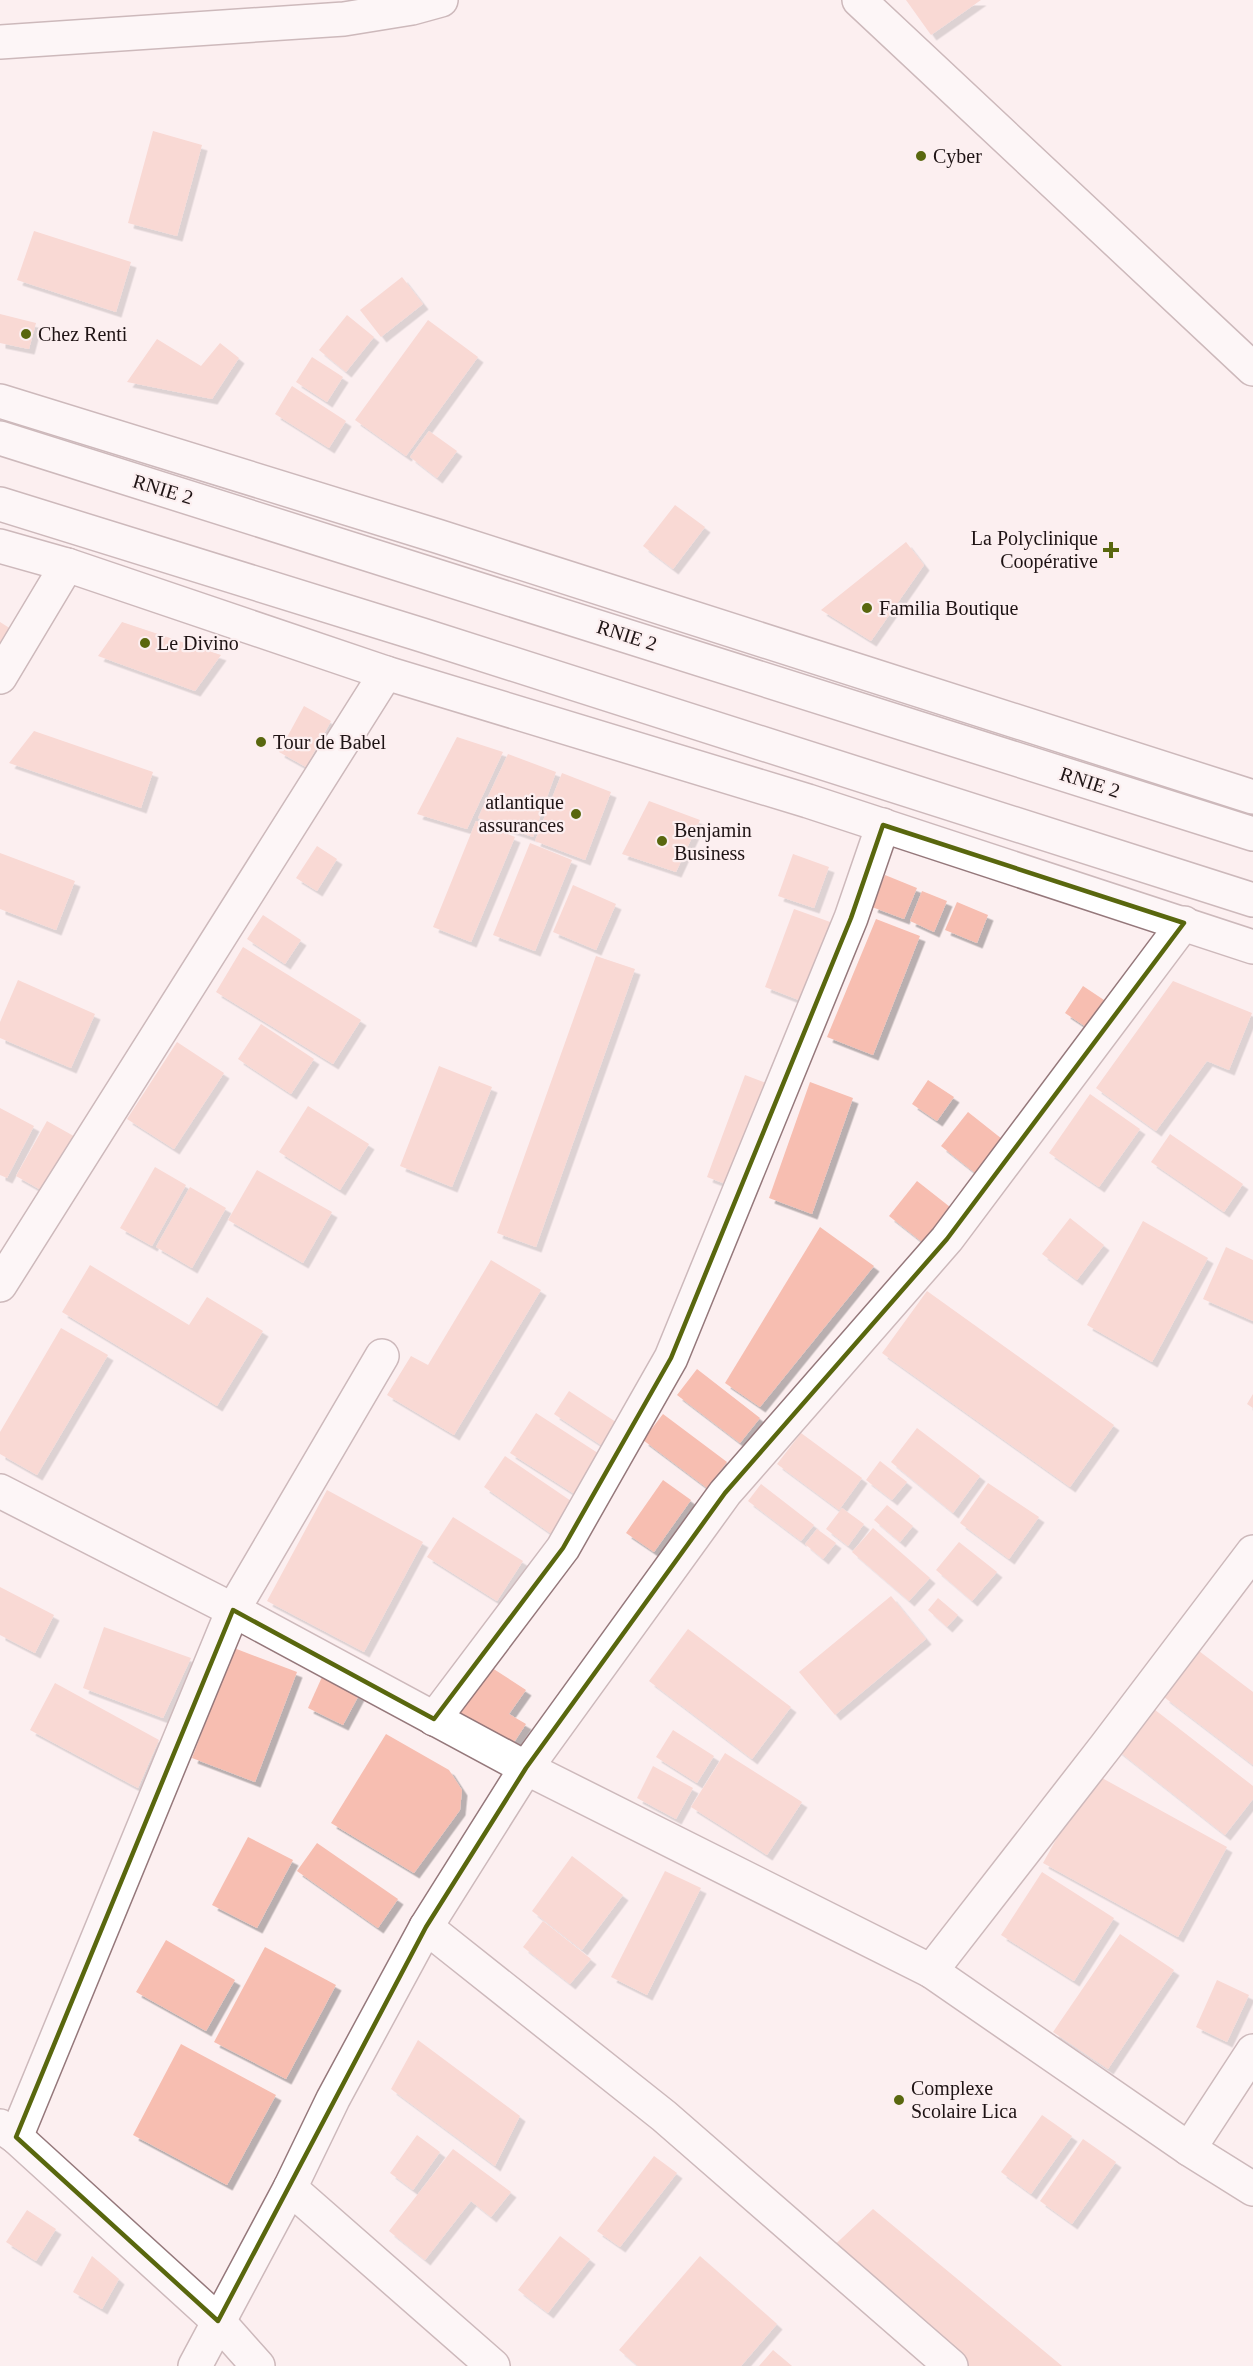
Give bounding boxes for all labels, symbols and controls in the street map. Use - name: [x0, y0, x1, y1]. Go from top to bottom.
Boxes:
- place label: Cyber: [933, 145, 982, 168]
- marker: Cyber: [914, 149, 928, 163]
- place label: Chez Renti: [38, 323, 128, 345]
- marker: Chez Renti: [19, 327, 33, 341]
- street label: RNIE 2: [130, 469, 196, 509]
- place label: La Polyclinique Coopérative: [971, 527, 1098, 573]
- marker: La Polyclinique Coopérative: [1102, 541, 1120, 559]
- place label: Familia Boutique: [879, 597, 1019, 620]
- marker: Familia Boutique: [860, 601, 874, 615]
- street label: RNIE 2: [594, 615, 660, 655]
- place label: Le Divino: [157, 632, 239, 654]
- marker: Le Divino: [138, 636, 152, 650]
- place label: Tour de Babel: [273, 731, 386, 753]
- marker: Tour de Babel: [254, 735, 268, 749]
- street label: RNIE 2: [1057, 762, 1123, 802]
- place label: atlantique assurances: [478, 791, 564, 836]
- marker: atlantique assurances: [569, 807, 583, 821]
- place label: Benjamin Business: [674, 819, 752, 864]
- marker: Benjamin Business: [655, 834, 669, 848]
- place label: Complexe Scolaire Lica: [911, 2077, 1017, 2122]
- marker: Complexe Scolaire Lica: [892, 2093, 906, 2107]

